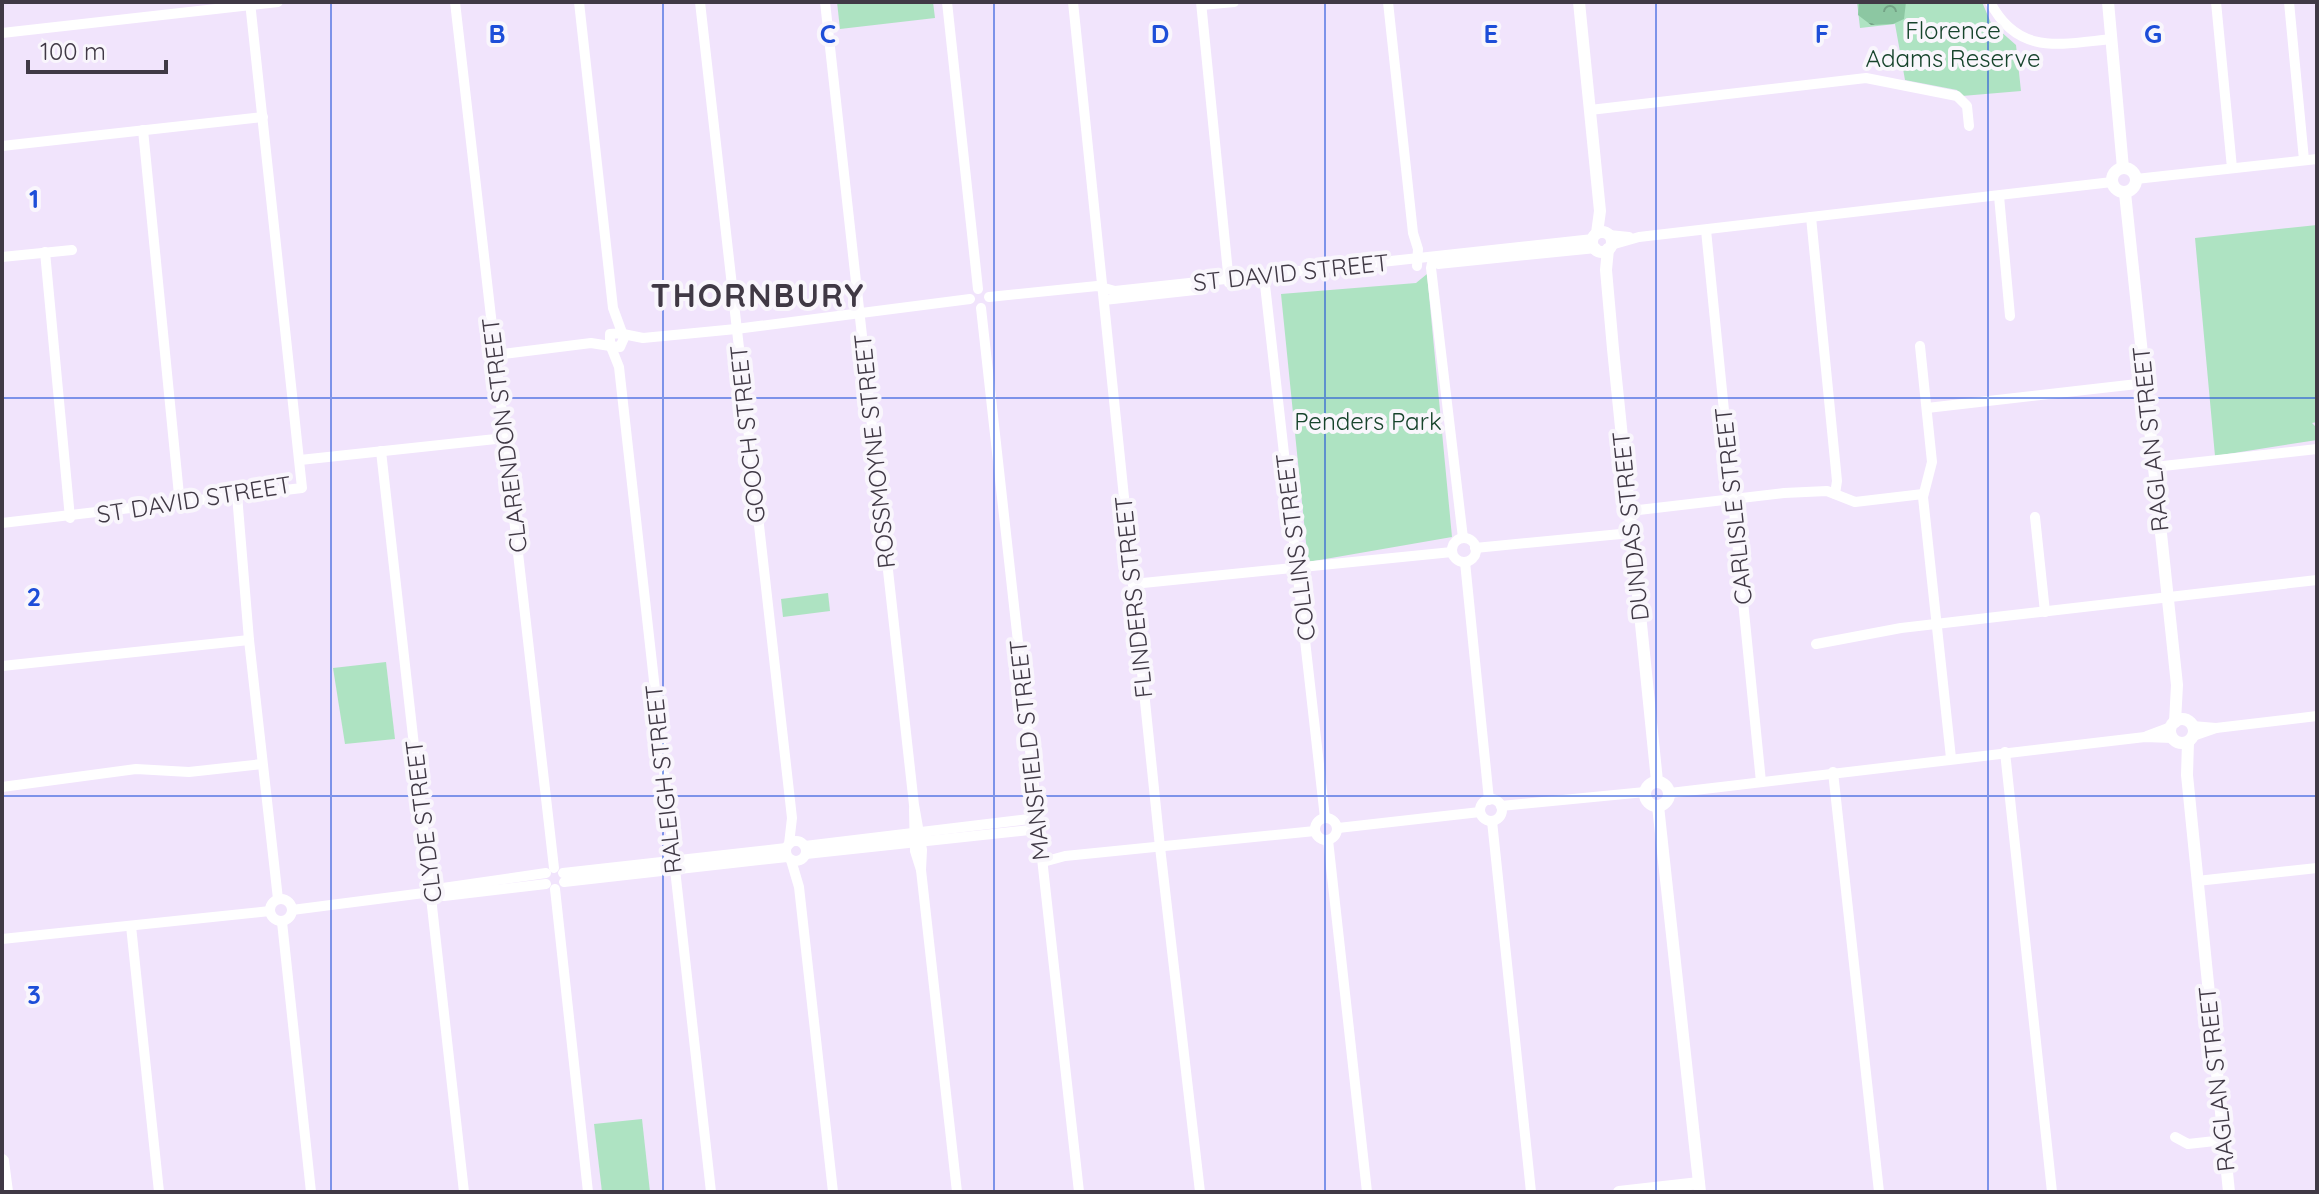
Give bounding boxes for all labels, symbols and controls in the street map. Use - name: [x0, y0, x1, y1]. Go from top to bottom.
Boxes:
- park label: Florence Adams Reserve: [1865, 15, 2041, 73]
- text: B: [488, 17, 506, 50]
- text: C: [820, 17, 836, 50]
- text: D: [1151, 17, 1169, 50]
- text: E: [1484, 17, 1498, 50]
- text: F: [1815, 17, 1829, 50]
- text: G: [2144, 17, 2162, 50]
- scale bar: [28, 24, 166, 74]
- text: 100 m: [40, 36, 106, 66]
- text: 1: [29, 182, 39, 215]
- street label: ST DAVID STREET: [1192, 247, 1390, 297]
- district label: THORNBURY: [651, 275, 865, 315]
- street label: CLARENDON STREET: [475, 316, 533, 554]
- street label: ROSSMOYNE STREET: [847, 332, 901, 570]
- street label: GOOCH STREET: [723, 344, 771, 525]
- street label: RAGLAN STREET: [2125, 345, 2175, 533]
- park label: Penders Park: [1294, 406, 1442, 436]
- street label: CARLISLE STREET: [1708, 406, 1758, 606]
- street label: DUNDAS STREET: [1605, 430, 1655, 622]
- street label: COLLINS STREET: [1269, 452, 1321, 643]
- street label: ST DAVID STREET: [94, 469, 293, 529]
- street label: FLINDERS STREET: [1107, 495, 1159, 699]
- text: 2: [27, 580, 41, 613]
- street label: MANSFIELD STREET: [1002, 638, 1056, 862]
- street label: RALEIGH STREET: [638, 683, 688, 875]
- street label: CLYDE STREET: [398, 738, 448, 904]
- text: 3: [27, 978, 41, 1011]
- street label: RAGLAN STREET: [2191, 985, 2241, 1173]

